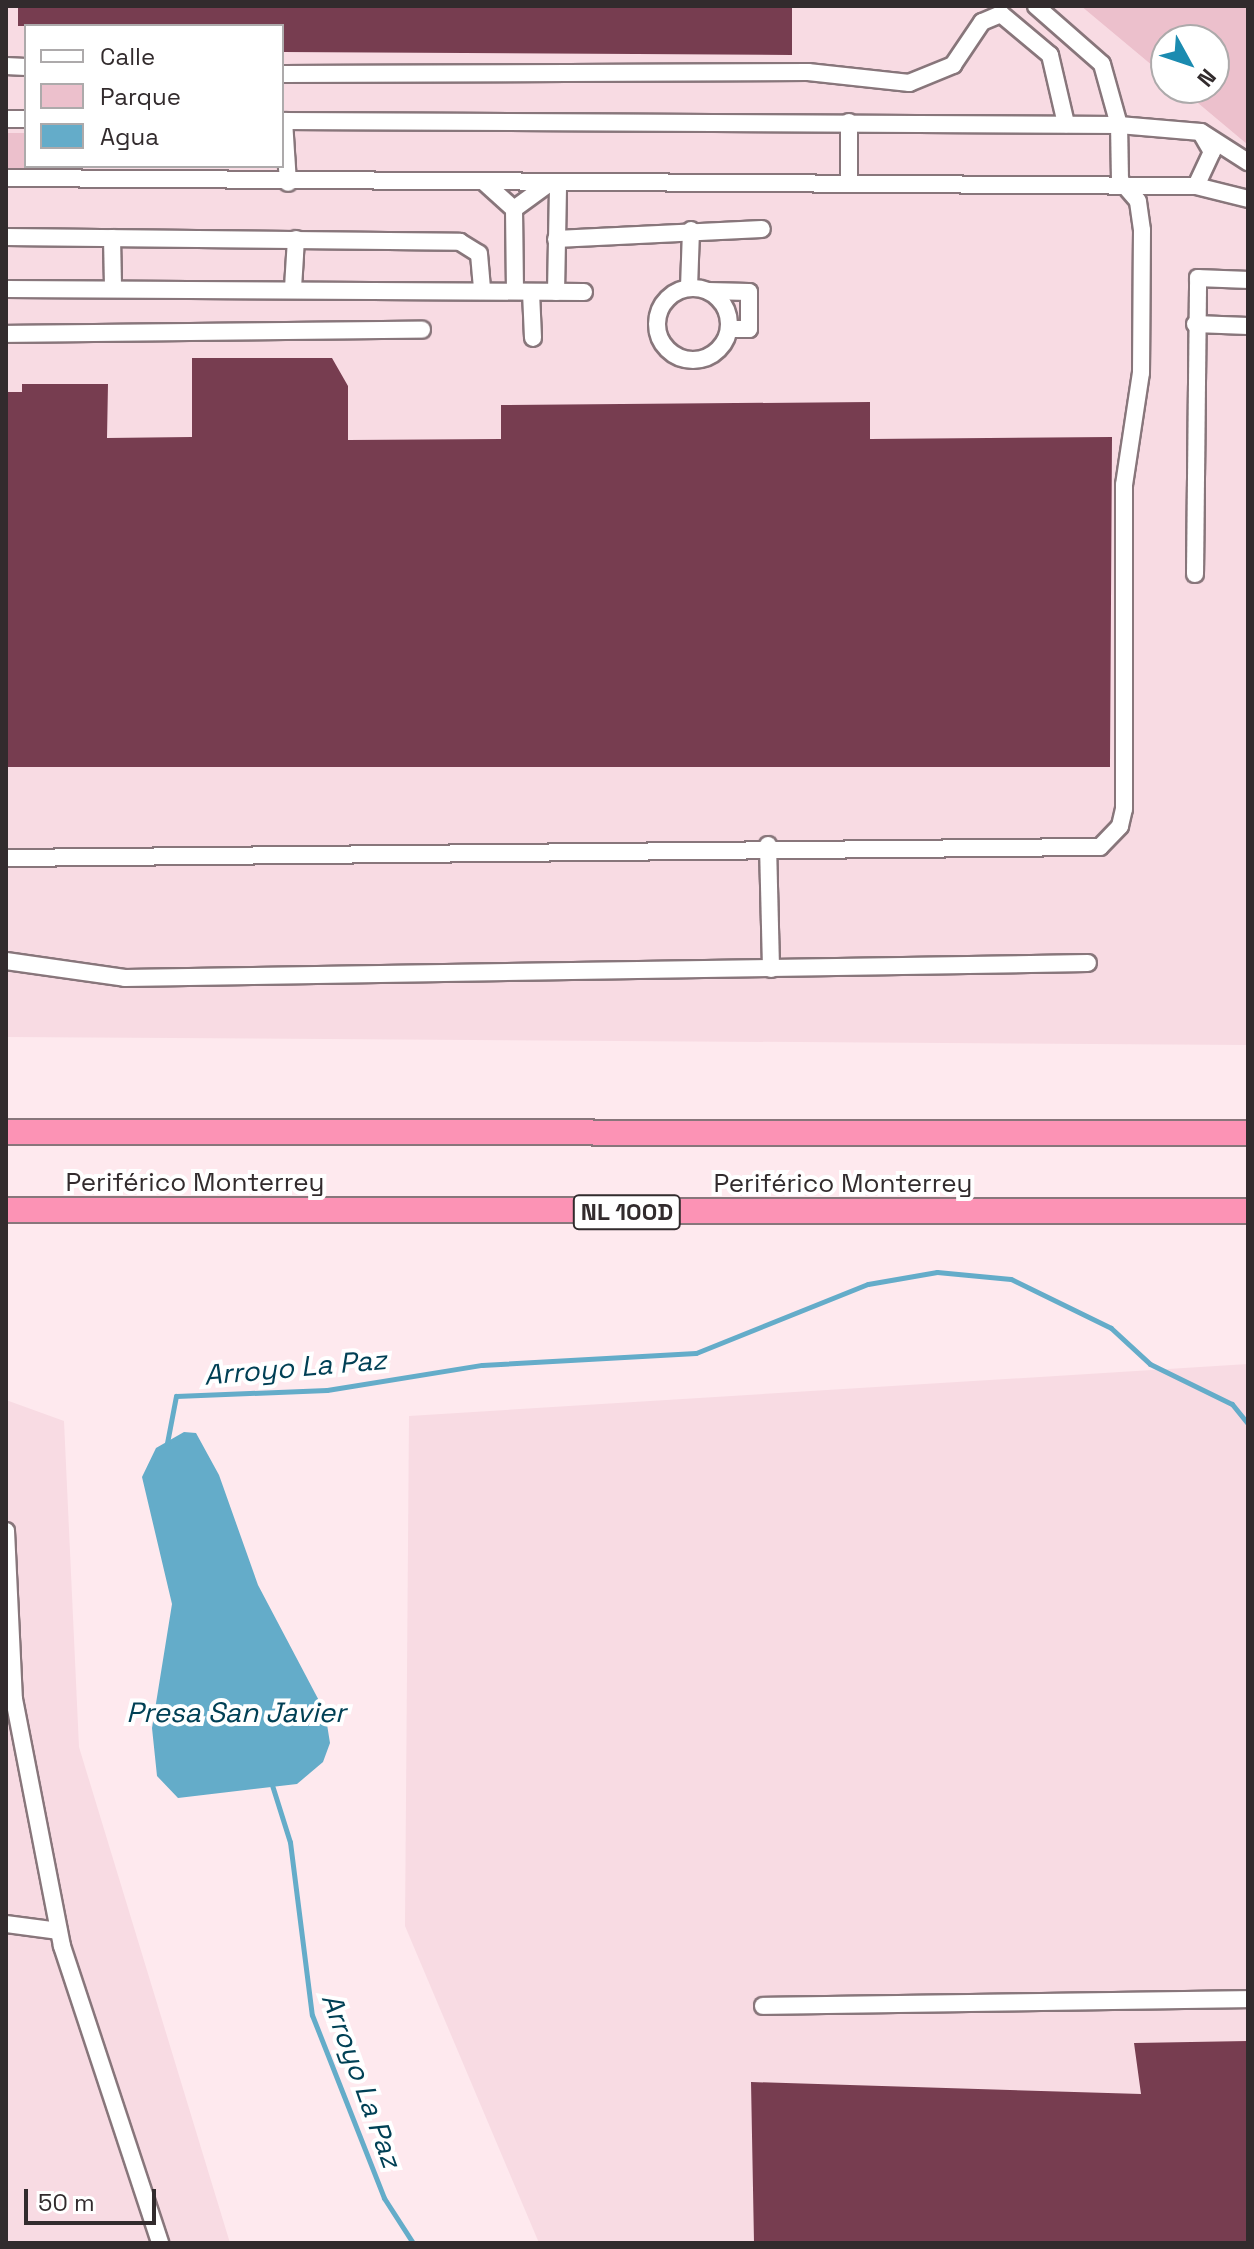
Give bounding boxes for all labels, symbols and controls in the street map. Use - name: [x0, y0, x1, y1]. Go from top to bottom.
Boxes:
- legend: [24, 24, 284, 168]
- north arrow: [1150, 24, 1230, 104]
- text: Calle: [100, 41, 155, 72]
- text: N: [1191, 63, 1222, 93]
- text: Parque: [100, 81, 181, 112]
- text: Agua: [100, 121, 159, 152]
- street label: Periférico Monterrey: [66, 1167, 324, 1199]
- street label: Periférico Monterrey: [714, 1168, 972, 1200]
- road number: NL 100D: [571, 1192, 683, 1232]
- water label: Arroyo La Paz: [202, 1342, 388, 1392]
- water label: Presa San Javier: [126, 1695, 346, 1729]
- water label: Arroyo La Paz: [315, 1988, 409, 2172]
- scale bar: [28, 2173, 160, 2223]
- text: 50 m: [38, 2187, 95, 2218]

